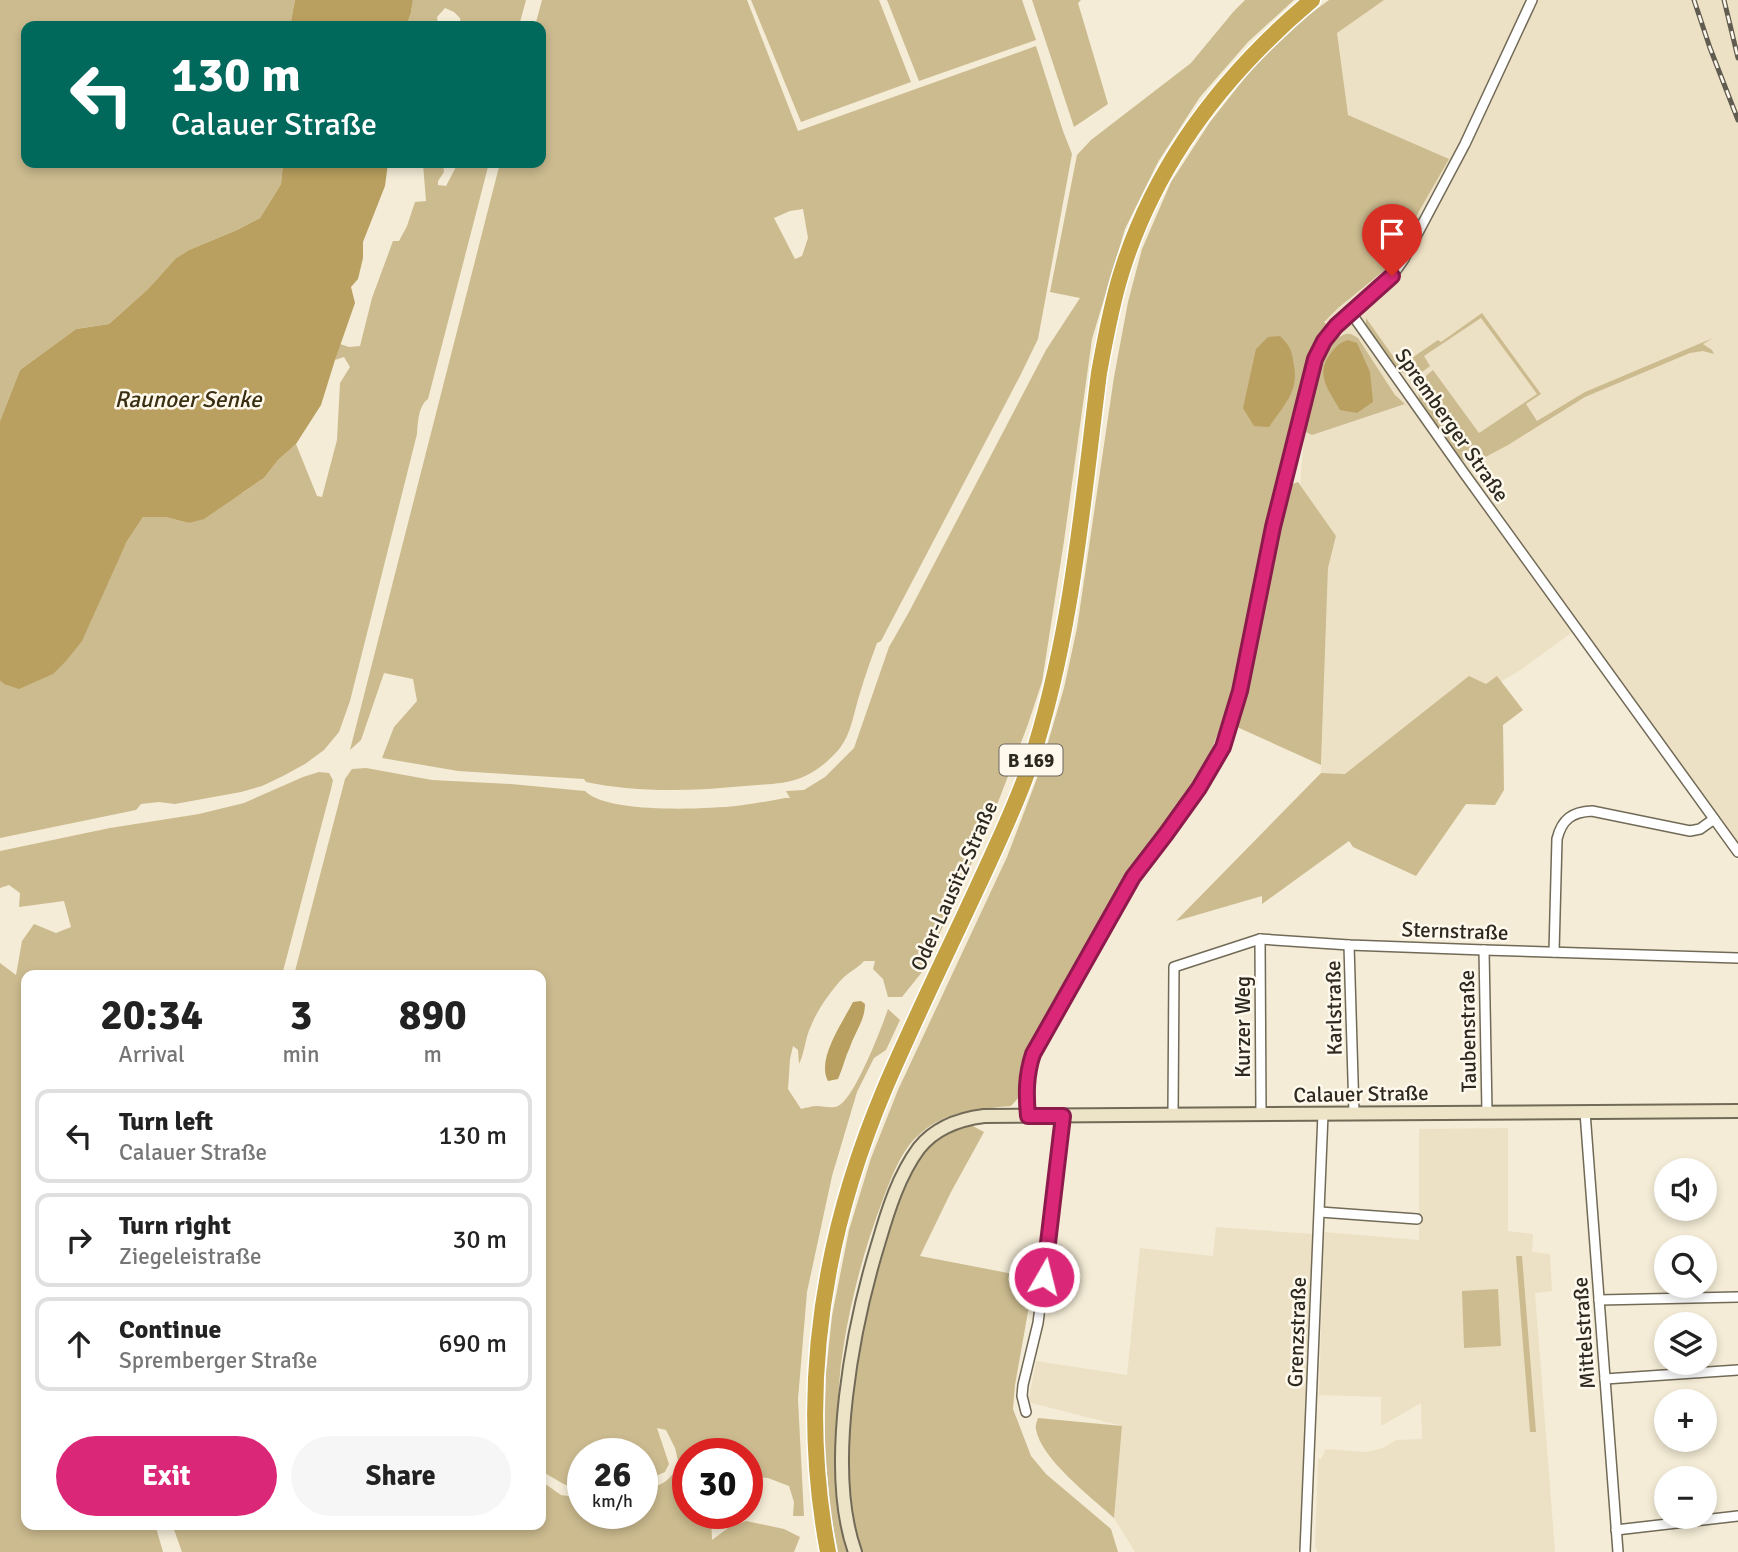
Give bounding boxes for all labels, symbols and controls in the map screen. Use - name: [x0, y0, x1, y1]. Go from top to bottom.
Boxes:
- text: 130 m: [171, 45, 301, 105]
- icon: left: [56, 49, 147, 140]
- text: Calauer Straße: [171, 105, 377, 144]
- pin: [1362, 204, 1422, 276]
- icon: arrive: [1373, 215, 1411, 253]
- street label: Spremberger Straße: [1389, 343, 1515, 507]
- water label: Raunoer Senke: [115, 385, 263, 414]
- road number: B 169: [1000, 744, 1062, 776]
- street label: Oder-Lausitz-Straße: [905, 797, 1003, 975]
- street label: Sternstraße: [1401, 916, 1509, 946]
- street label: Karlstraße: [1320, 960, 1348, 1056]
- street label: Taubenstraße: [1454, 970, 1482, 1092]
- street label: Kurzer Weg: [1230, 976, 1256, 1078]
- text: 20:34: [100, 990, 203, 1041]
- text: 3: [290, 990, 312, 1041]
- text: 890: [399, 990, 467, 1041]
- text: Arrival: [119, 1040, 185, 1069]
- text: min: [282, 1040, 320, 1069]
- text: m: [424, 1040, 442, 1069]
- street label: Calauer Straße: [1293, 1080, 1429, 1108]
- text: Turn left: [119, 1106, 213, 1138]
- icon: left: [60, 1117, 98, 1155]
- text: 130 m: [438, 1120, 507, 1152]
- text: Calauer Straße: [119, 1138, 267, 1167]
- map controls: [1654, 1158, 1717, 1529]
- button: sound: [1654, 1158, 1717, 1221]
- text: Turn right: [119, 1210, 231, 1242]
- icon: right: [60, 1221, 98, 1259]
- text: 30 m: [452, 1224, 507, 1256]
- button: search: [1654, 1235, 1717, 1298]
- position arrow: [1007, 1240, 1081, 1314]
- text: Ziegeleistraße: [119, 1242, 262, 1271]
- street label: Grenzstraße: [1282, 1276, 1312, 1388]
- street label: Mittelstraße: [1567, 1276, 1601, 1390]
- button: layers: [1654, 1312, 1717, 1375]
- text: Continue: [119, 1314, 221, 1346]
- icon: ahead: [60, 1325, 98, 1363]
- text: 690 m: [438, 1328, 507, 1360]
- text: Spremberger Straße: [119, 1346, 318, 1375]
- button: +: [1654, 1389, 1717, 1452]
- button: Exit: [56, 1436, 277, 1516]
- button: Share: [291, 1436, 511, 1516]
- speed limit sign: 30: [672, 1438, 763, 1529]
- text: 26: [594, 1453, 631, 1496]
- button: −: [1654, 1466, 1717, 1529]
- text: km/h: [592, 1490, 633, 1512]

